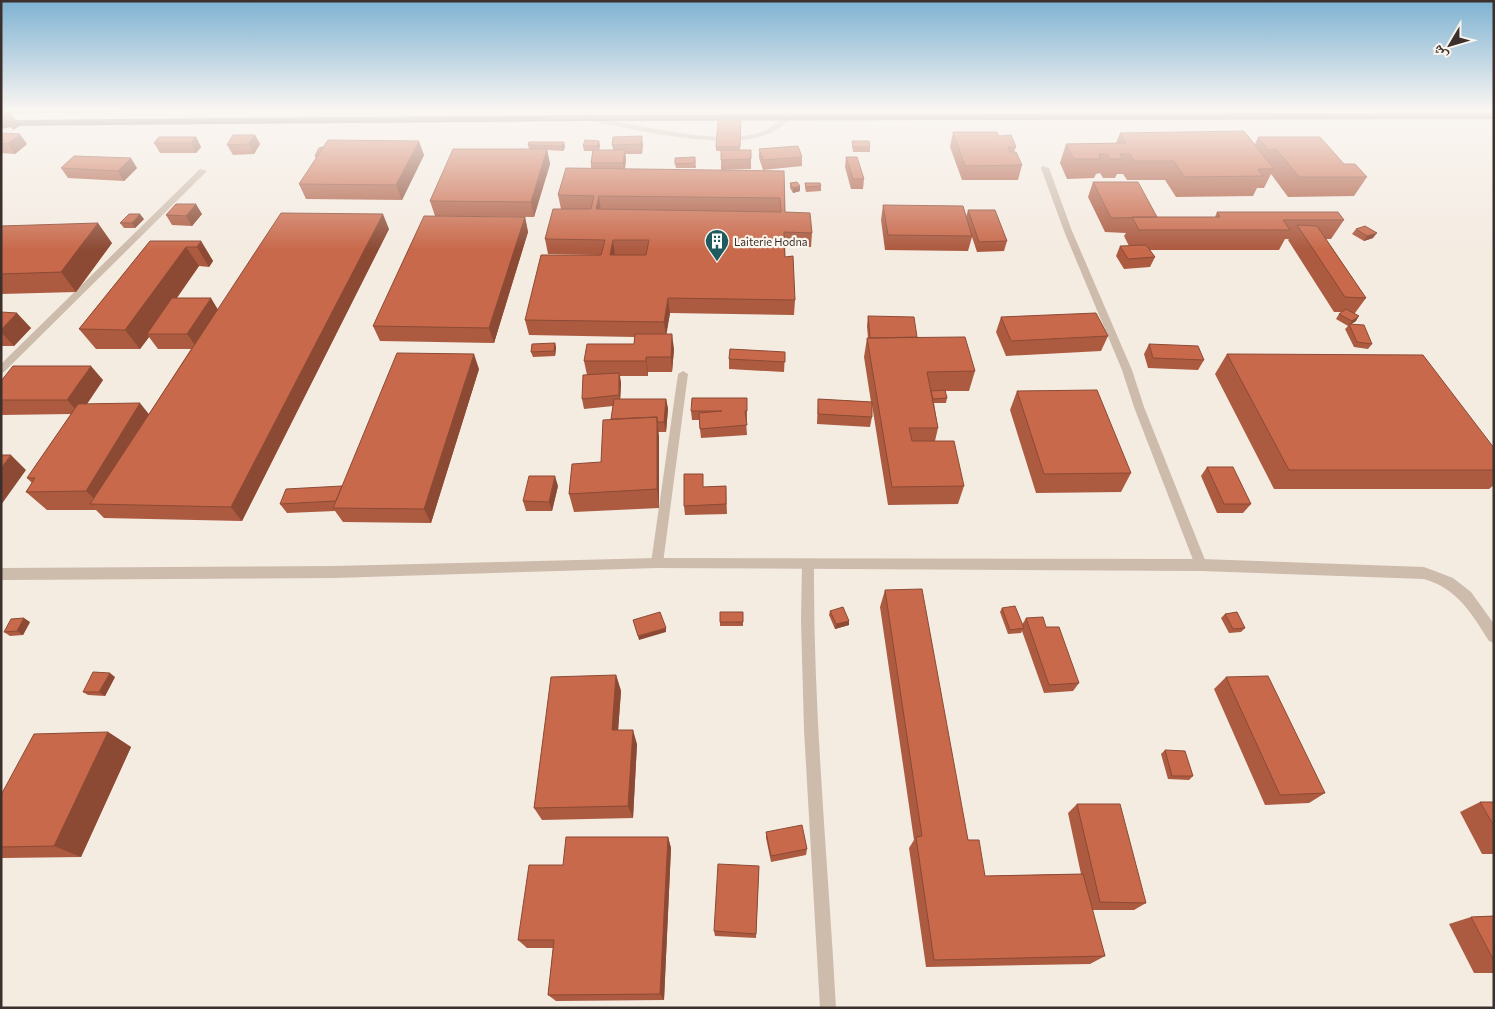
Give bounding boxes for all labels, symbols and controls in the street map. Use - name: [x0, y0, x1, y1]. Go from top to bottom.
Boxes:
- north arrow: [1425, 20, 1475, 70]
- text: ش: [1428, 41, 1451, 64]
- building icon: Laiterie Hodna: [704, 228, 730, 262]
- place label: Laiterie Hodna: [734, 235, 807, 248]

